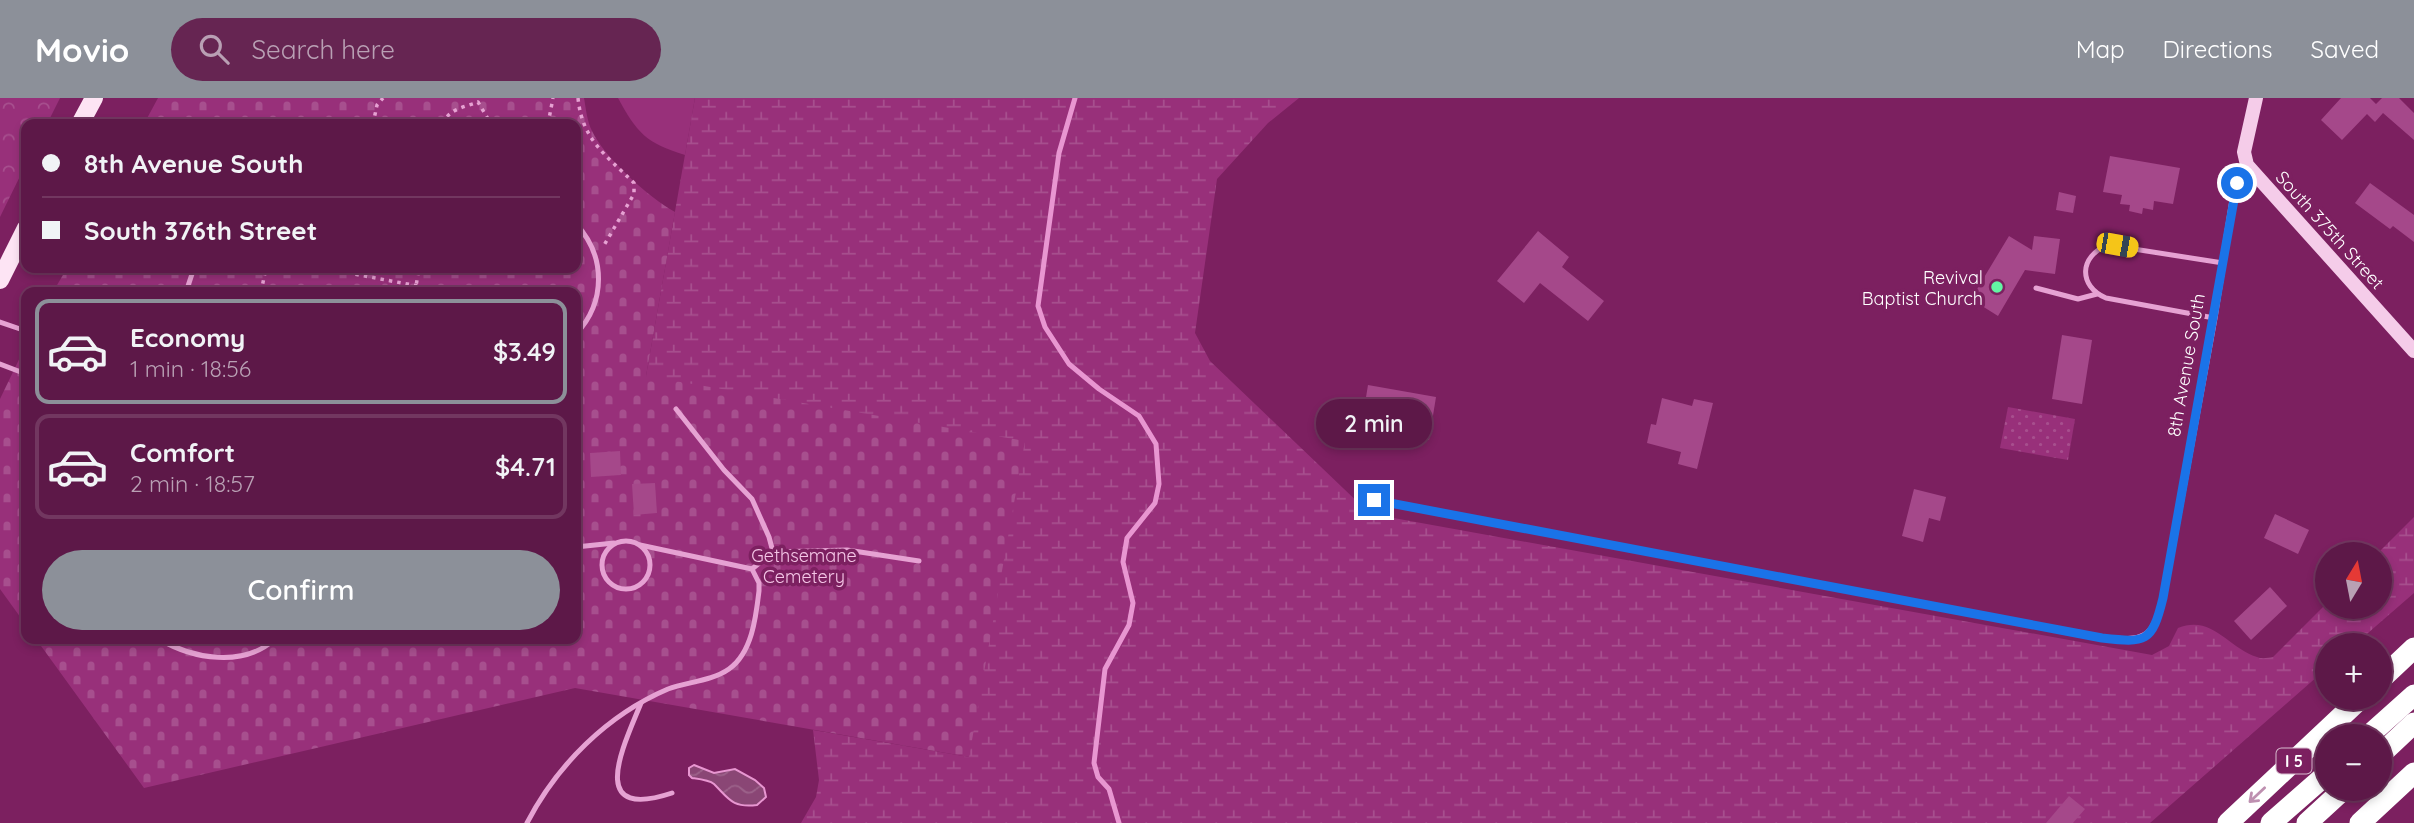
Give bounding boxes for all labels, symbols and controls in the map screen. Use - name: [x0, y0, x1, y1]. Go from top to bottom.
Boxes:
- search box: [171, 18, 661, 81]
- text: Movio: [35, 29, 129, 70]
- icon: search: [195, 30, 233, 68]
- text: Search here: [251, 33, 395, 66]
- text: Map: [2076, 34, 2125, 64]
- text: Directions: [2163, 34, 2273, 64]
- text: Saved: [2311, 34, 2379, 64]
- text: 8th Avenue South: [84, 147, 303, 180]
- street label: South 375th Street: [2271, 166, 2389, 294]
- route start: [2221, 167, 2253, 199]
- text: South 376th Street: [84, 214, 317, 247]
- car: [2095, 231, 2140, 259]
- place label: Revival Baptist Church: [1862, 266, 1983, 310]
- marker: Revival Baptist Church: [1989, 279, 2005, 295]
- street label: 8th Avenue South: [2162, 292, 2210, 438]
- icon: car: [46, 320, 109, 383]
- text: Economy: [130, 321, 245, 354]
- text: $3.49: [493, 335, 556, 368]
- text: 1 min · 18:56: [130, 354, 251, 383]
- callout: 2 min: [1316, 398, 1432, 448]
- text: 2 min: [1344, 409, 1404, 438]
- icon: car: [46, 435, 109, 498]
- text: Comfort: [130, 436, 235, 469]
- text: $4.71: [495, 450, 556, 483]
- text: 2 min · 18:57: [130, 469, 255, 498]
- route end: [1358, 484, 1390, 516]
- north arrow: [2315, 542, 2392, 620]
- map controls: [2315, 542, 2392, 801]
- park label: Gethsemane Cemetery: [751, 544, 857, 588]
- button: Confirm: [42, 550, 560, 630]
- button: +: [2315, 633, 2392, 710]
- button: −: [2315, 724, 2392, 801]
- road number: I 5: [2276, 748, 2312, 774]
- one-way arrow: [2249, 787, 2266, 804]

